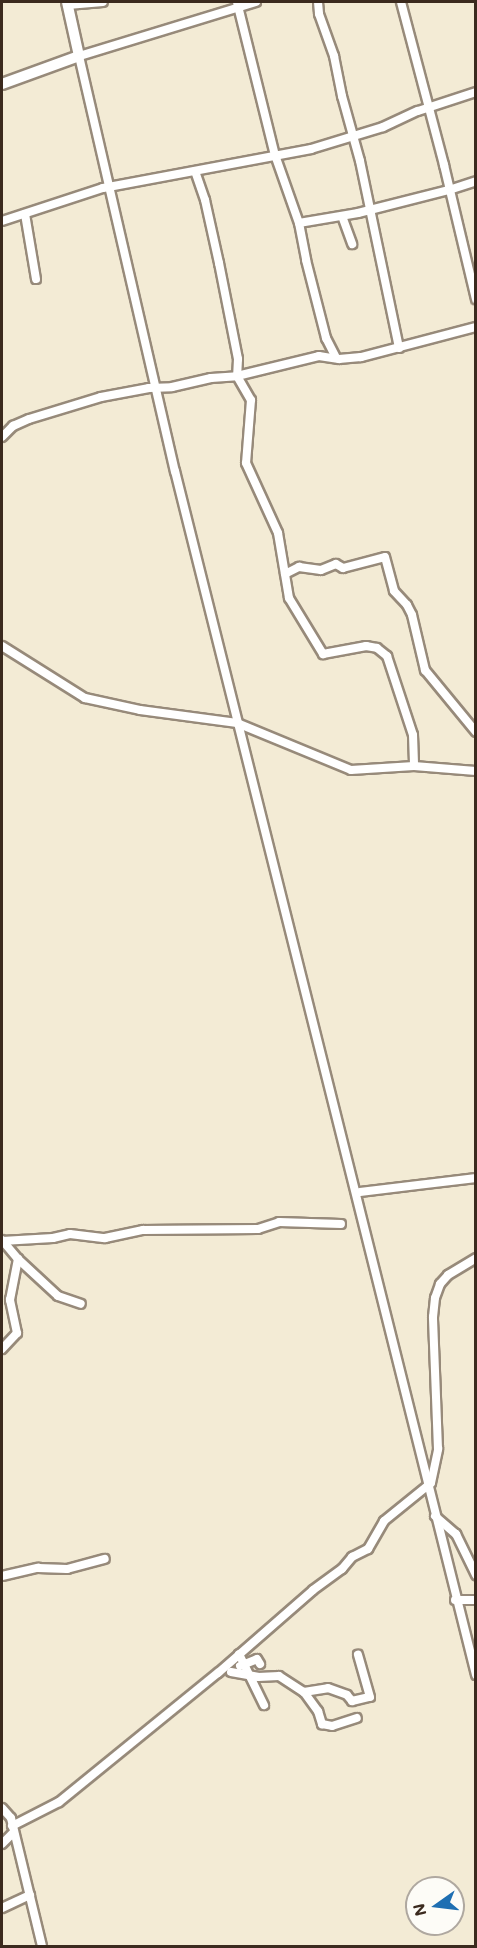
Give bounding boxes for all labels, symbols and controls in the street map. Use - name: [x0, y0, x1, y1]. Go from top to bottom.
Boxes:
- north arrow: [405, 1876, 465, 1936]
- text: N: [407, 1902, 431, 1918]

